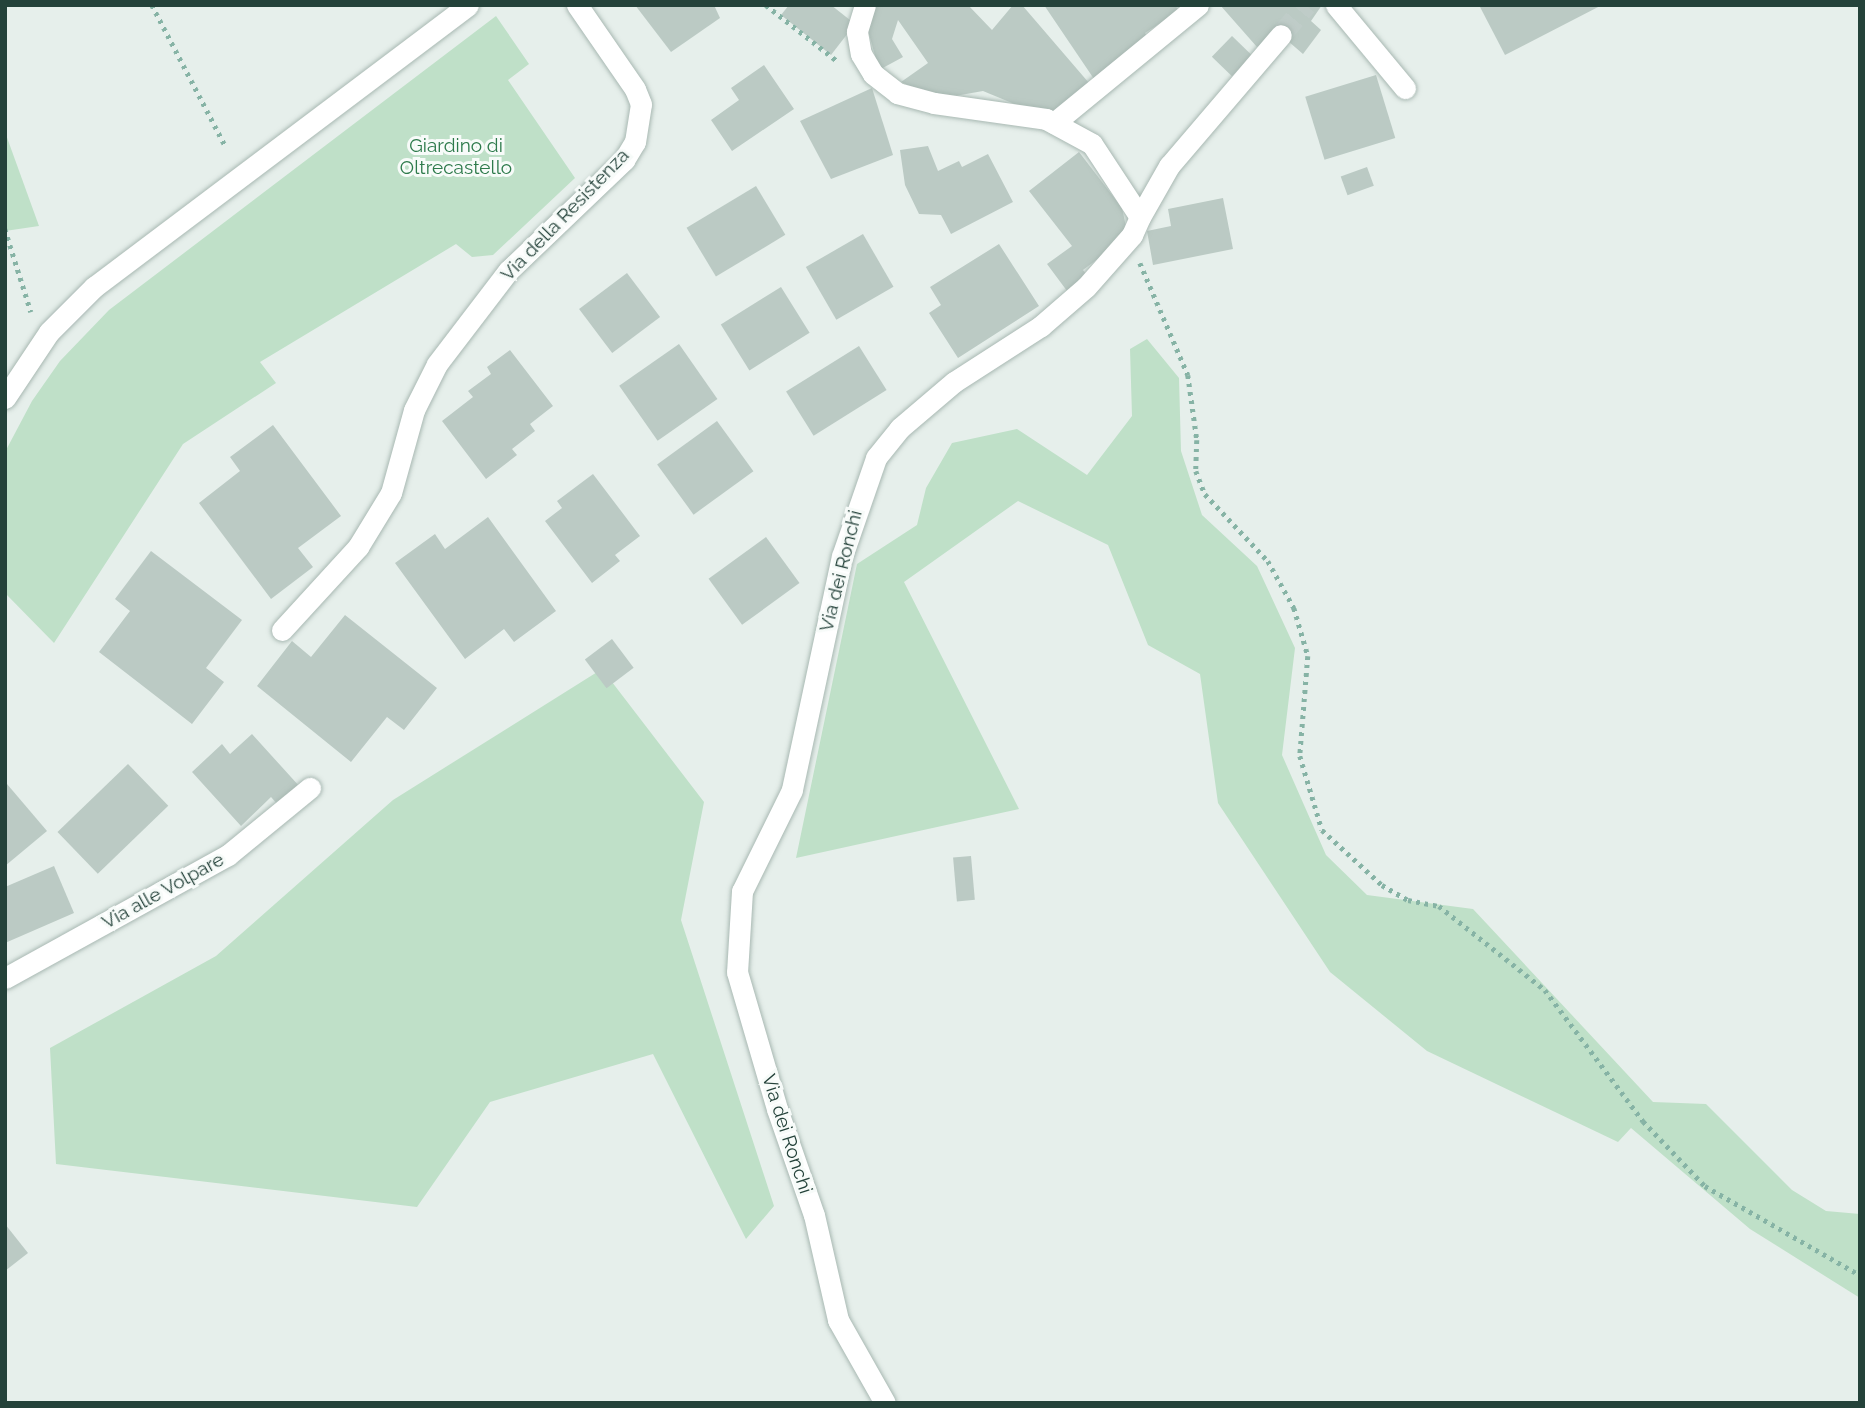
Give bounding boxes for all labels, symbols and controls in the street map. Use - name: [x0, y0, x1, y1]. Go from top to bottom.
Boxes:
- park label: Giardino di Oltrecastello: [400, 135, 512, 179]
- street label: Via della Resistenza: [496, 144, 634, 286]
- street label: Via dei Ronchi: [815, 508, 867, 634]
- street label: Via alle Volpare: [98, 848, 228, 934]
- street label: Via dei Ronchi: [757, 1071, 817, 1197]

